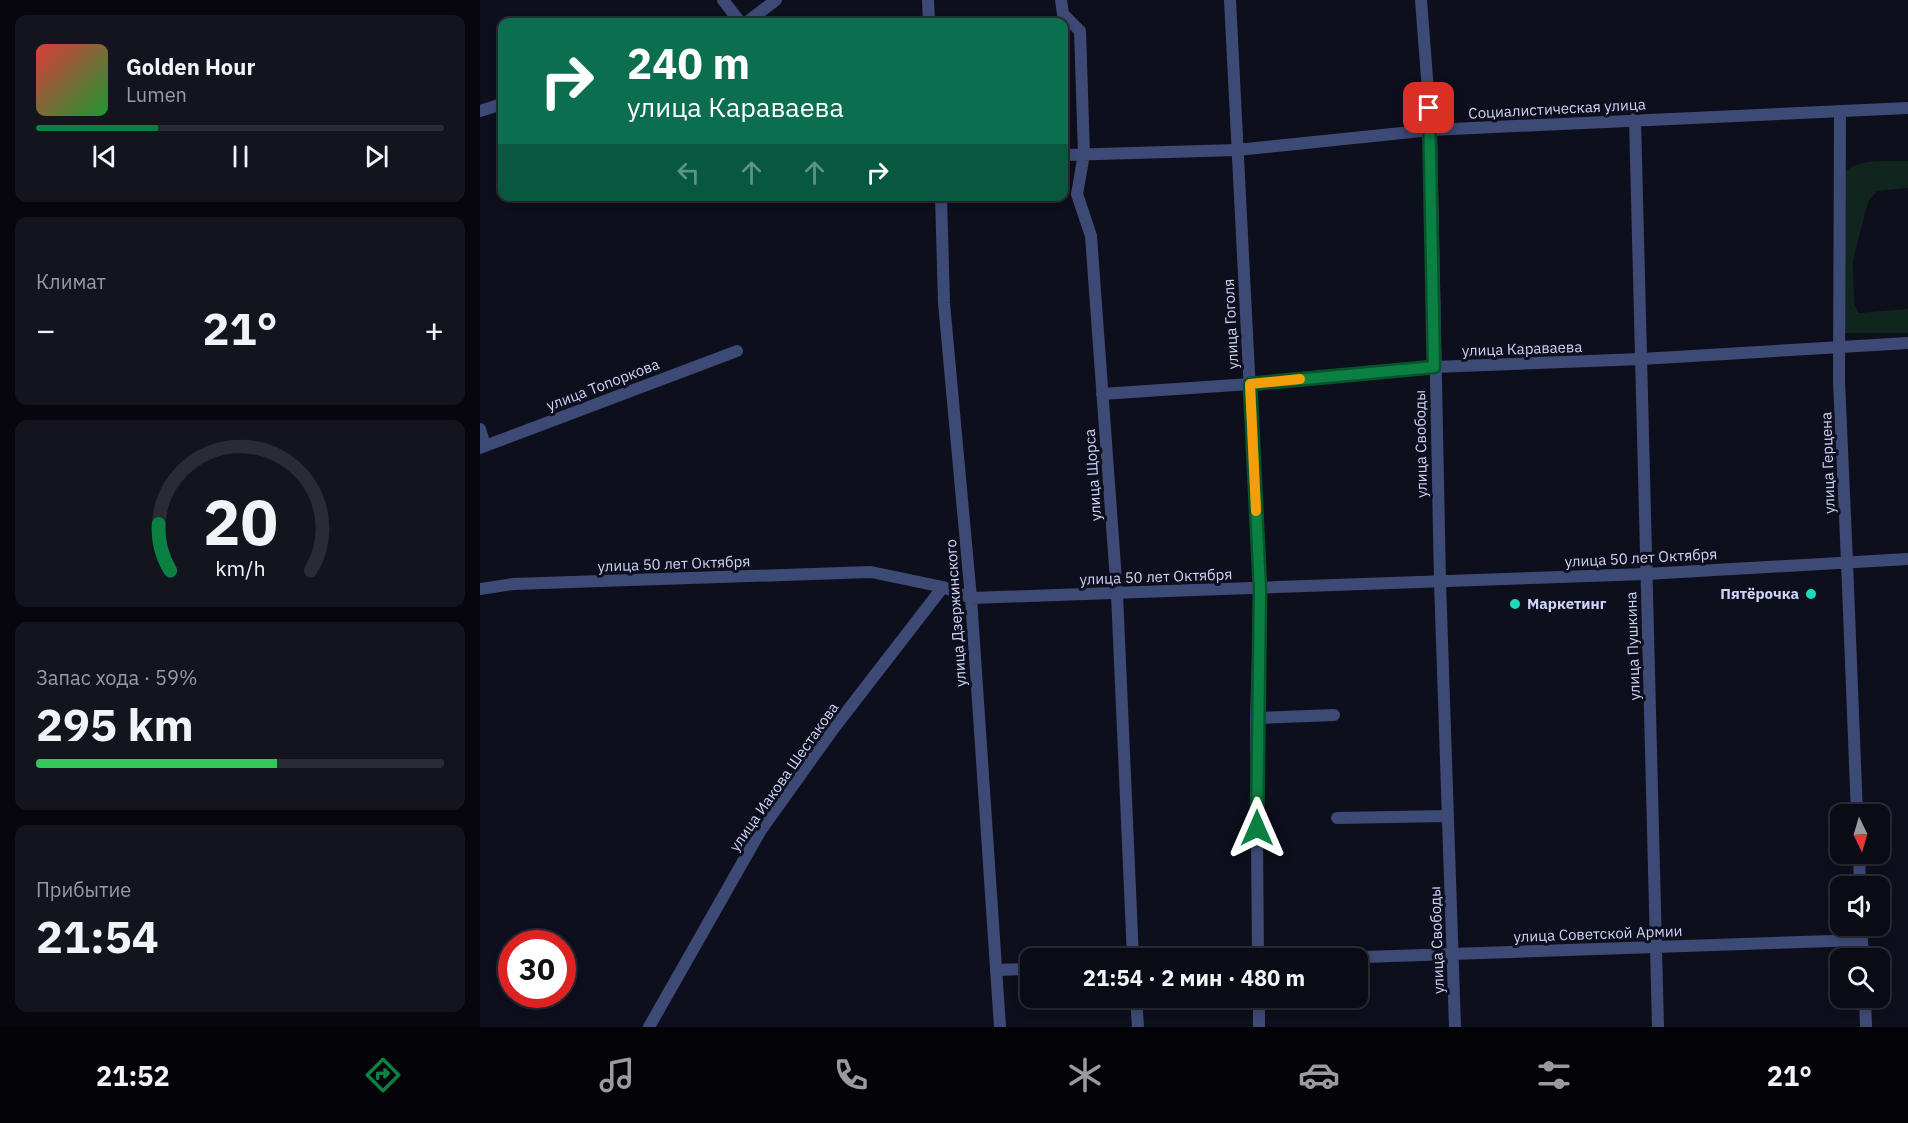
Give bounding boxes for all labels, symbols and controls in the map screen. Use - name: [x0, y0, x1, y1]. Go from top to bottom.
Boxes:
- text: 240 m: [627, 36, 750, 91]
- icon: right: [528, 42, 606, 120]
- text: Golden Hour: [126, 52, 255, 81]
- text: Lumen: [126, 81, 187, 108]
- pin: [1403, 82, 1454, 133]
- text: улица Караваева: [627, 89, 844, 124]
- icon: arrive: [1412, 91, 1445, 124]
- street label: Социалистическая улица: [1468, 94, 1646, 123]
- icon: previous: [88, 140, 121, 173]
- icon: pause: [224, 140, 257, 173]
- icon: next: [360, 140, 393, 173]
- icon: left: [672, 156, 705, 189]
- icon: ahead: [735, 156, 768, 189]
- icon: ahead: [798, 156, 831, 189]
- icon: right: [861, 156, 894, 189]
- text: Климат: [36, 268, 106, 295]
- street label: улица Гоголя: [1219, 278, 1242, 370]
- text: 21°: [202, 299, 278, 357]
- text: −: [36, 308, 56, 351]
- text: +: [424, 308, 444, 351]
- street label: улица Караваева: [1461, 337, 1583, 360]
- street label: улица Топоркова: [544, 354, 662, 415]
- street label: улица Свободы: [1410, 390, 1431, 498]
- street label: улица Герцена: [1816, 412, 1839, 514]
- street label: улица Щорса: [1080, 428, 1105, 522]
- text: 20: [203, 481, 277, 562]
- street label: улица Дзержинского: [941, 539, 970, 688]
- street label: улица 50 лет Октября: [1564, 544, 1718, 571]
- street label: улица 50 лет Октября: [597, 551, 751, 576]
- text: km/h: [215, 554, 265, 582]
- street label: улица 50 лет Октября: [1079, 564, 1233, 589]
- place label: Пятёрочка: [1720, 584, 1799, 603]
- marker: Пятёрочка: [1804, 587, 1818, 601]
- street label: улица Пушкина: [1621, 591, 1644, 701]
- place label: Маркетинг: [1527, 594, 1607, 613]
- marker: Маркетинг: [1508, 597, 1522, 611]
- text: Запас хода · 59%: [36, 664, 198, 691]
- text: 295 km: [36, 695, 194, 753]
- street label: улица Иакова Шестакова: [725, 698, 842, 855]
- position arrow: [1225, 796, 1289, 860]
- north arrow: [1830, 804, 1890, 864]
- map controls: [1830, 804, 1890, 1008]
- text: Прибытие: [36, 876, 131, 903]
- button: sound: [1830, 876, 1890, 936]
- street label: улица Свободы: [1425, 886, 1448, 994]
- text: 21:54: [36, 907, 159, 965]
- street label: улица Советской Армии: [1513, 921, 1683, 946]
- speed limit sign: 30: [498, 930, 576, 1008]
- button: search: [1830, 948, 1890, 1008]
- text: 21:54 · 2 мин · 480 m: [1083, 963, 1305, 992]
- icon: directions: [362, 1054, 404, 1096]
- icon: music: [596, 1054, 638, 1096]
- icon: phone: [830, 1054, 872, 1096]
- icon: climate: [1064, 1054, 1106, 1096]
- icon: car: [1298, 1054, 1340, 1096]
- icon: filters: [1533, 1054, 1575, 1096]
- text: 21:52: [96, 1058, 170, 1093]
- text: 21°: [1767, 1058, 1812, 1093]

